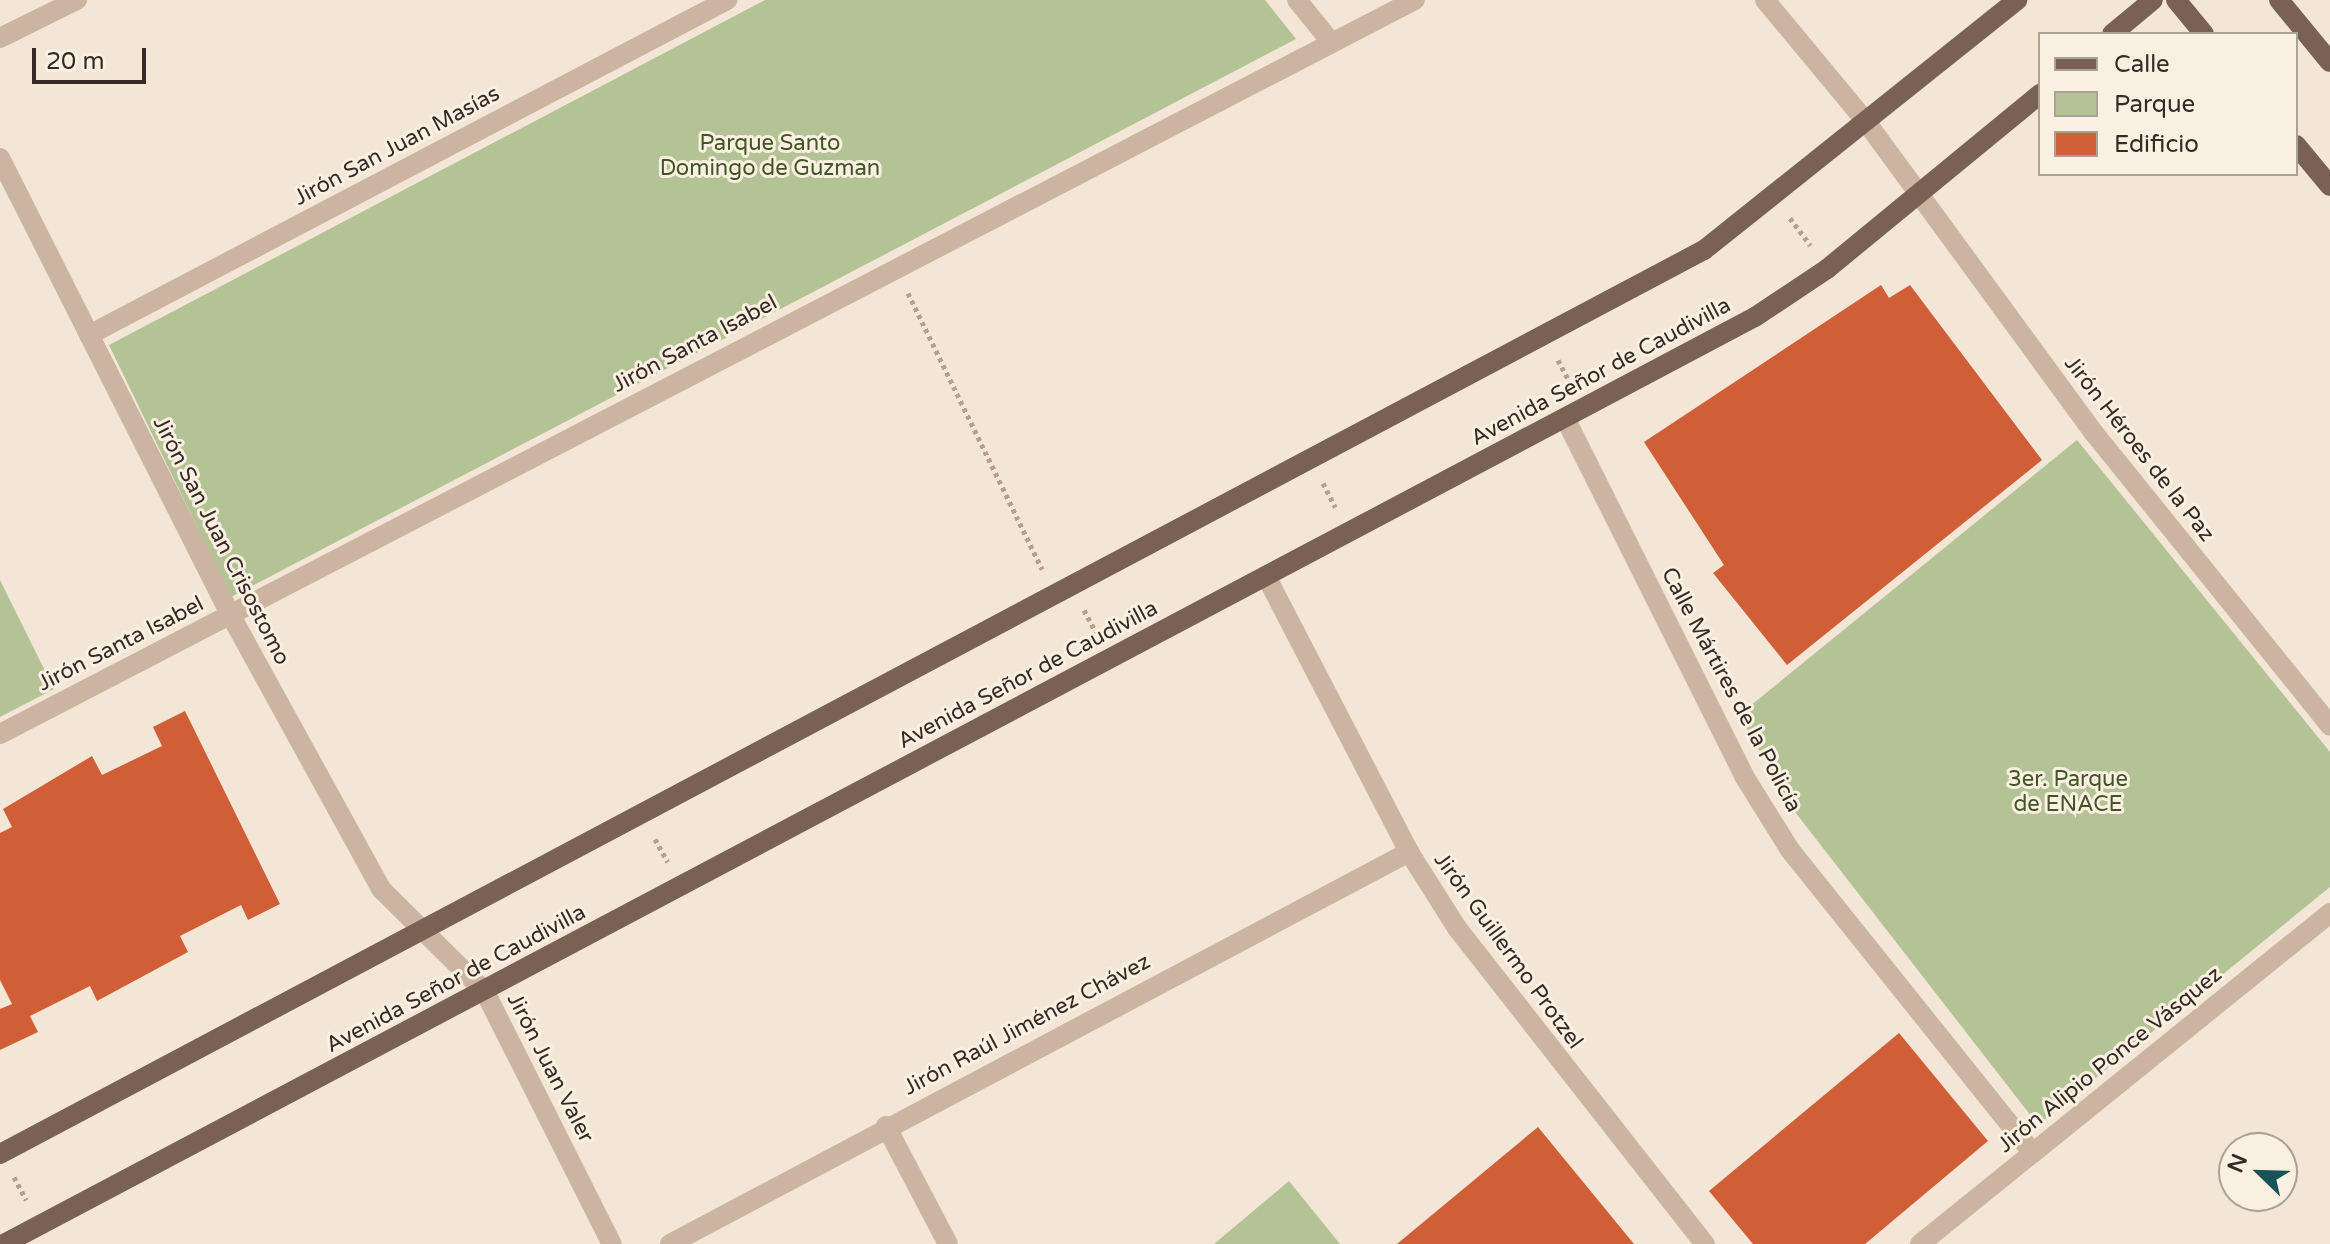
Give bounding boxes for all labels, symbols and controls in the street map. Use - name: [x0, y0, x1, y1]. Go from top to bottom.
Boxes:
- scale bar: [36, 32, 150, 82]
- legend: [2038, 32, 2298, 176]
- text: 20 m: [46, 47, 104, 76]
- text: Calle: [2114, 50, 2170, 79]
- street label: Jirón San Juan Masías: [290, 81, 504, 211]
- text: Parque: [2114, 90, 2195, 119]
- park label: Parque Santo Domingo de Guzman: [660, 130, 880, 182]
- text: Edificio: [2114, 130, 2199, 159]
- street label: Jirón Santa Isabel: [608, 289, 782, 399]
- street label: Avenida Señor de Caudivilla: [1467, 292, 1735, 452]
- street label: Jirón Héroes de la Paz: [2058, 351, 2220, 547]
- street label: Jirón San Juan Crisostomo: [147, 412, 295, 670]
- street label: Calle Mártires de la Policía: [1655, 563, 1807, 817]
- street label: Jirón Santa Isabel: [34, 591, 208, 697]
- street label: Avenida Señor de Caudivilla: [894, 595, 1162, 755]
- park label: 3er. Parque de ENACE: [2008, 766, 2128, 818]
- street label: Jirón Guillermo Protzel: [1428, 848, 1588, 1054]
- street label: Avenida Señor de Caudivilla: [322, 899, 590, 1059]
- street label: Jirón Raúl Jiménez Chávez: [899, 949, 1155, 1101]
- street label: Jirón Alipio Ponce Vásquez: [1993, 961, 2227, 1159]
- street label: Jirón Juan Valer: [501, 989, 599, 1147]
- north arrow: [2218, 1132, 2298, 1212]
- text: N: [2222, 1150, 2253, 1177]

